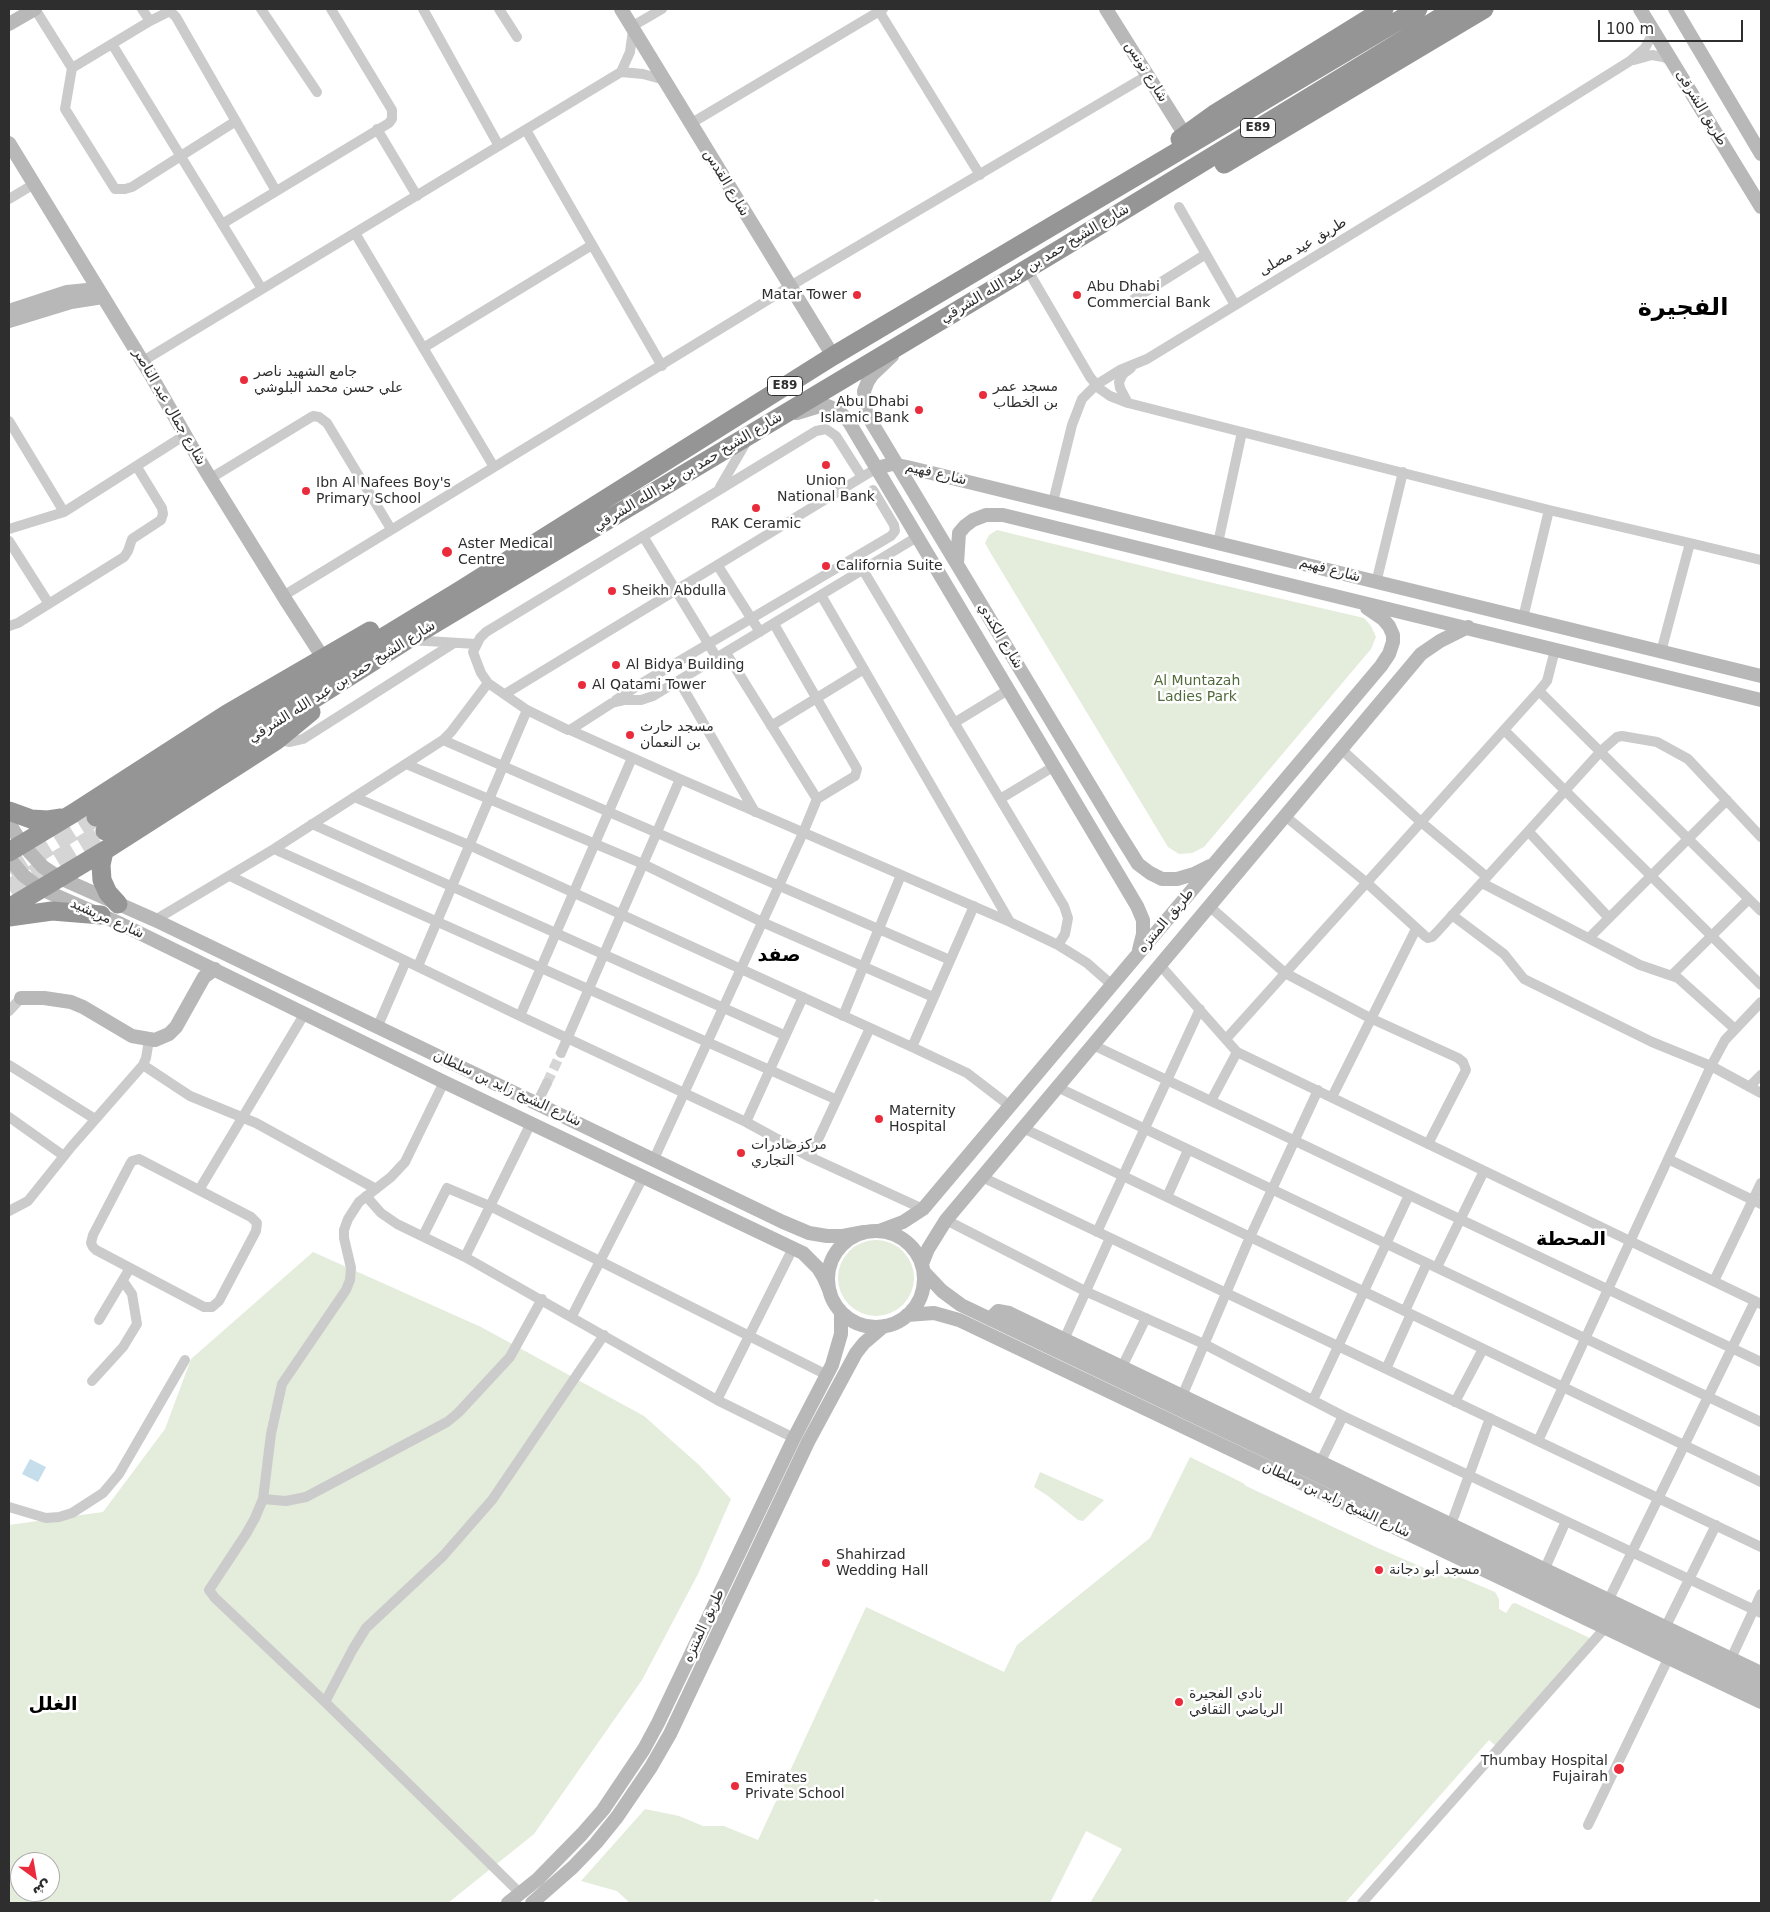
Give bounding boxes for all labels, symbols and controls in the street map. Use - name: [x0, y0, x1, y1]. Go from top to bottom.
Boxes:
- scale bar: [1600, 10, 1745, 42]
- text: 100 m: [1606, 20, 1654, 38]
- street label: شارع تونس: [1121, 39, 1171, 105]
- street label: طريق الشرقى: [1672, 67, 1730, 149]
- road number: E89: [1240, 119, 1276, 138]
- street label: شارع القدس: [699, 146, 753, 220]
- street label: شارع الشيخ حمد بن عبد الله الشرقي: [938, 201, 1132, 327]
- street label: طريق عيد مصلى: [1256, 214, 1350, 280]
- place label: Abu Dhabi Commercial Bank: [1087, 279, 1210, 312]
- place label: Matar Tower: [762, 287, 847, 303]
- marker: Matar Tower: [851, 289, 863, 301]
- marker: Abu Dhabi Commercial Bank: [1071, 289, 1083, 301]
- district label: الفجيرة: [1638, 295, 1728, 323]
- street label: شارع جمال عبد الناصر: [129, 346, 209, 468]
- place label: جامع الشهيد ناصر علي حسن محمد البلوشي: [254, 364, 403, 397]
- marker: جامع الشهيد ناصر علي حسن محمد البلوشي: [238, 374, 250, 386]
- road number: E89: [768, 376, 802, 396]
- place label: مسجد عمر بن الخطاب: [993, 379, 1058, 412]
- marker: مسجد عمر بن الخطاب: [977, 389, 989, 401]
- place label: Abu Dhabi Islamic Bank: [820, 394, 909, 427]
- marker: Abu Dhabi Islamic Bank: [913, 404, 925, 416]
- street label: شارع الشيخ حمد بن عبد الله الشرقي: [591, 409, 785, 535]
- marker: Union National Bank: [820, 459, 832, 471]
- street label: شارع فهيم: [904, 459, 968, 489]
- place label: Union National Bank: [777, 473, 875, 506]
- place label: Ibn Al Nafees Boy's Primary School: [316, 475, 451, 508]
- marker: Ibn Al Nafees Boy's Primary School: [300, 485, 312, 497]
- marker: RAK Ceramic: [750, 502, 762, 514]
- place label: RAK Ceramic: [711, 516, 801, 532]
- place label: Aster Medical Centre: [458, 536, 553, 568]
- marker: Aster Medical Centre: [440, 545, 454, 559]
- street label: شارع فهيم: [1298, 554, 1362, 586]
- place label: California Suite: [836, 558, 943, 574]
- marker: California Suite: [820, 560, 832, 572]
- place label: Sheikh Abdulla: [622, 583, 726, 599]
- marker: Sheikh Abdulla: [606, 585, 618, 597]
- street label: شارع الكندي: [974, 600, 1026, 672]
- street label: شارع الشيخ حمد بن عبد الله الشرقي: [245, 617, 439, 747]
- place label: Al Bidya Building: [626, 657, 744, 673]
- marker: Al Bidya Building: [610, 659, 622, 671]
- park label: Al Muntazah Ladies Park: [1154, 673, 1240, 706]
- place label: Al Qatami Tower: [592, 677, 706, 693]
- marker: Al Qatami Tower: [576, 679, 588, 691]
- place label: مسجد حارث بن النعمان: [640, 719, 714, 752]
- marker: مسجد حارث بن النعمان: [624, 729, 636, 741]
- street label: طريق المنتزه: [1134, 885, 1198, 957]
- street label: شارع مريشيد: [68, 895, 146, 943]
- district label: صفد: [757, 945, 801, 967]
- street label: شارع الشيخ زايد بن سلطان: [430, 1047, 584, 1131]
- place label: Maternity Hospital: [889, 1103, 956, 1136]
- marker: Maternity Hospital: [873, 1113, 885, 1125]
- place label: مركزصادرات التجاري: [751, 1137, 827, 1170]
- marker: مركزصادرات التجاري: [735, 1147, 747, 1159]
- district label: المحطة: [1536, 1229, 1606, 1251]
- street label: شارع الشيخ زايد بن سلطان: [1259, 1458, 1413, 1542]
- place label: Shahirzad Wedding Hall: [836, 1547, 928, 1580]
- marker: Shahirzad Wedding Hall: [820, 1557, 832, 1569]
- place label: مسجد أبو دجانة: [1389, 1562, 1480, 1578]
- marker: مسجد أبو دجانة: [1373, 1564, 1385, 1576]
- street label: طريق المنتزه: [680, 1587, 728, 1665]
- place label: نادي الفجيرة الرياضي الثقافي: [1189, 1686, 1283, 1718]
- district label: الغلل: [28, 1694, 78, 1716]
- marker: نادي الفجيرة الرياضي الثقافي: [1173, 1696, 1185, 1708]
- place label: Thumbay Hospital Fujairah: [1481, 1753, 1608, 1785]
- marker: Thumbay Hospital Fujairah: [1612, 1762, 1626, 1776]
- place label: Emirates Private School: [745, 1770, 845, 1802]
- marker: Emirates Private School: [729, 1780, 741, 1792]
- north arrow: [10, 1852, 60, 1902]
- text: ش: [30, 1877, 55, 1901]

